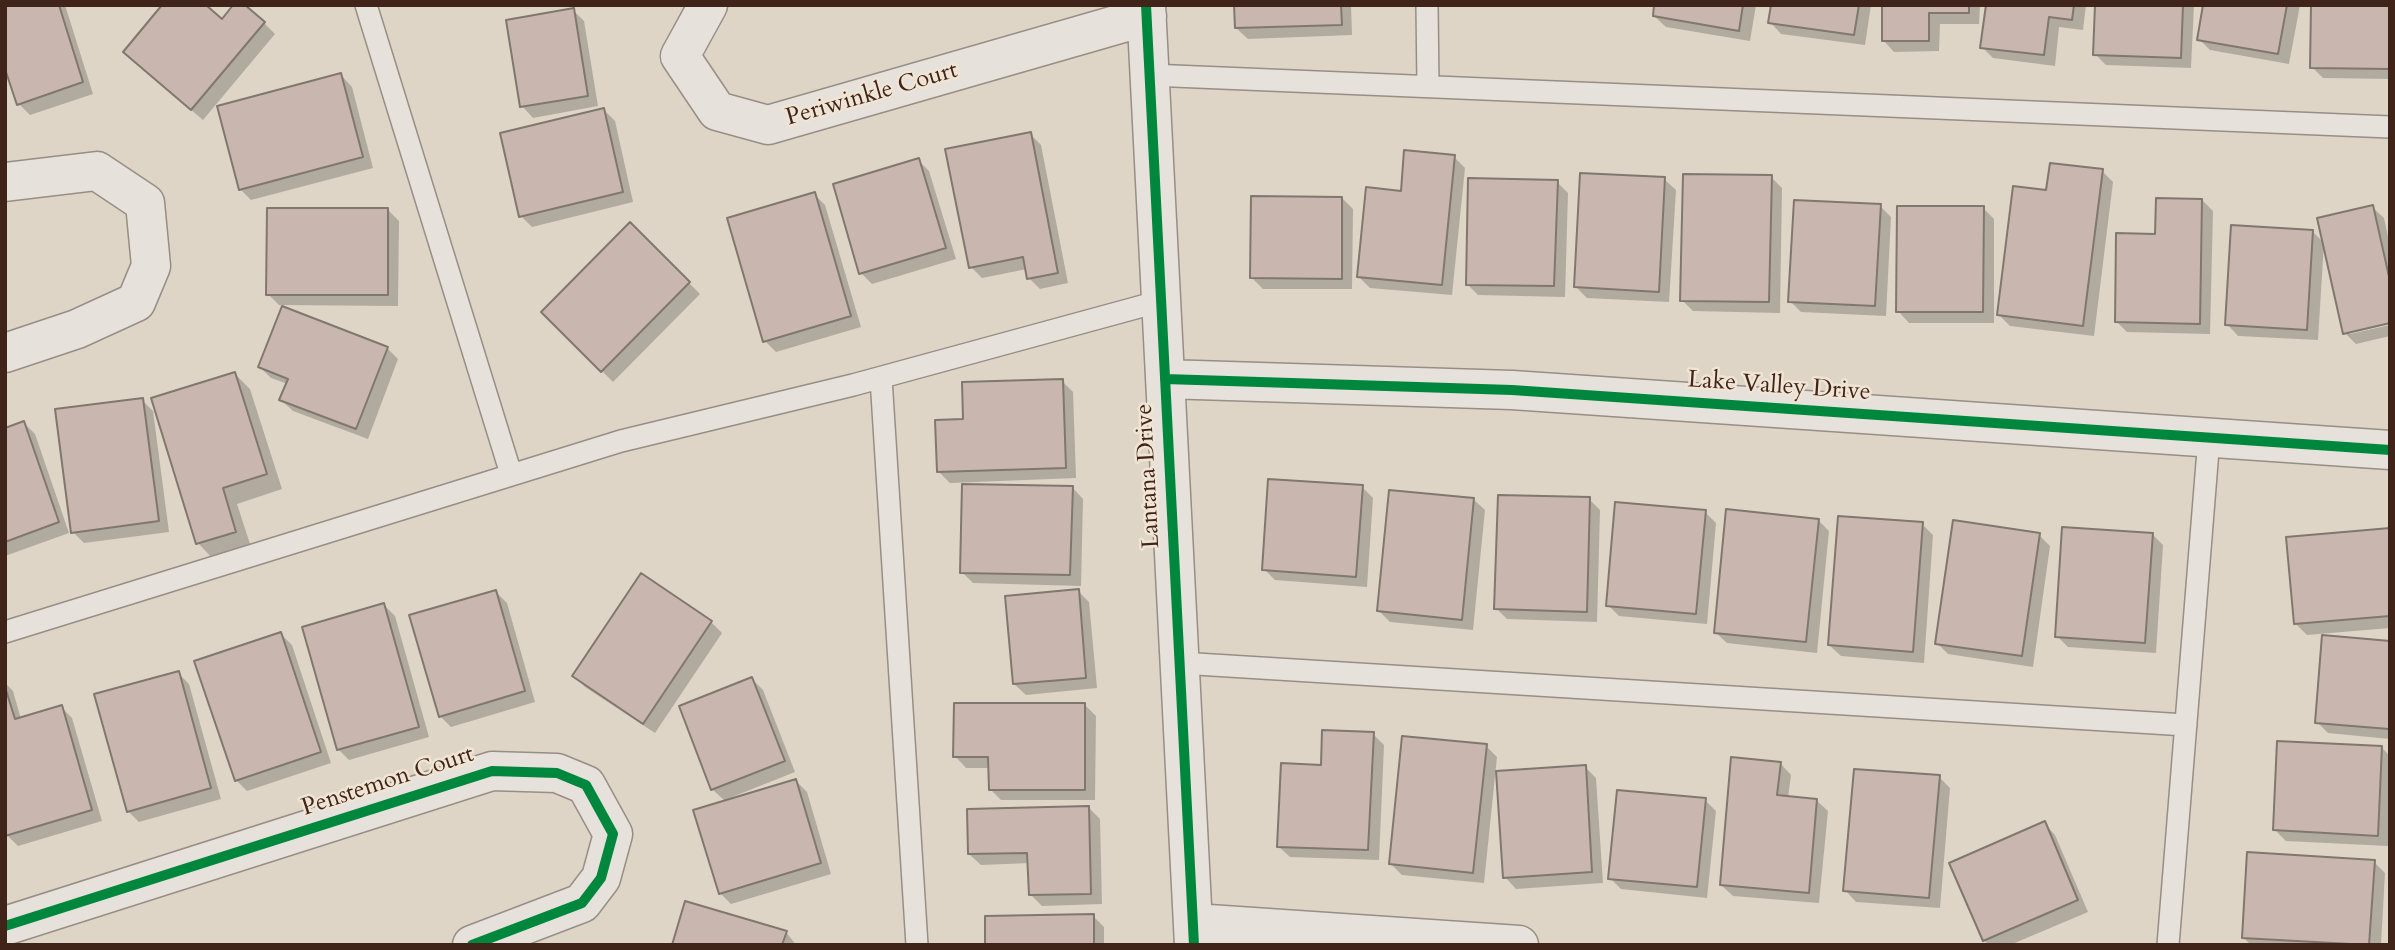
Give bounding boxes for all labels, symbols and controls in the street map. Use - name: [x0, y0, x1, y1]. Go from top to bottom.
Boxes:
- street label: Periwinkle Court: [783, 57, 961, 133]
- street label: Lake Valley Drive: [1687, 366, 1871, 408]
- street label: Lantana Drive: [1131, 403, 1167, 549]
- street label: Penstemon Court: [298, 741, 478, 823]

